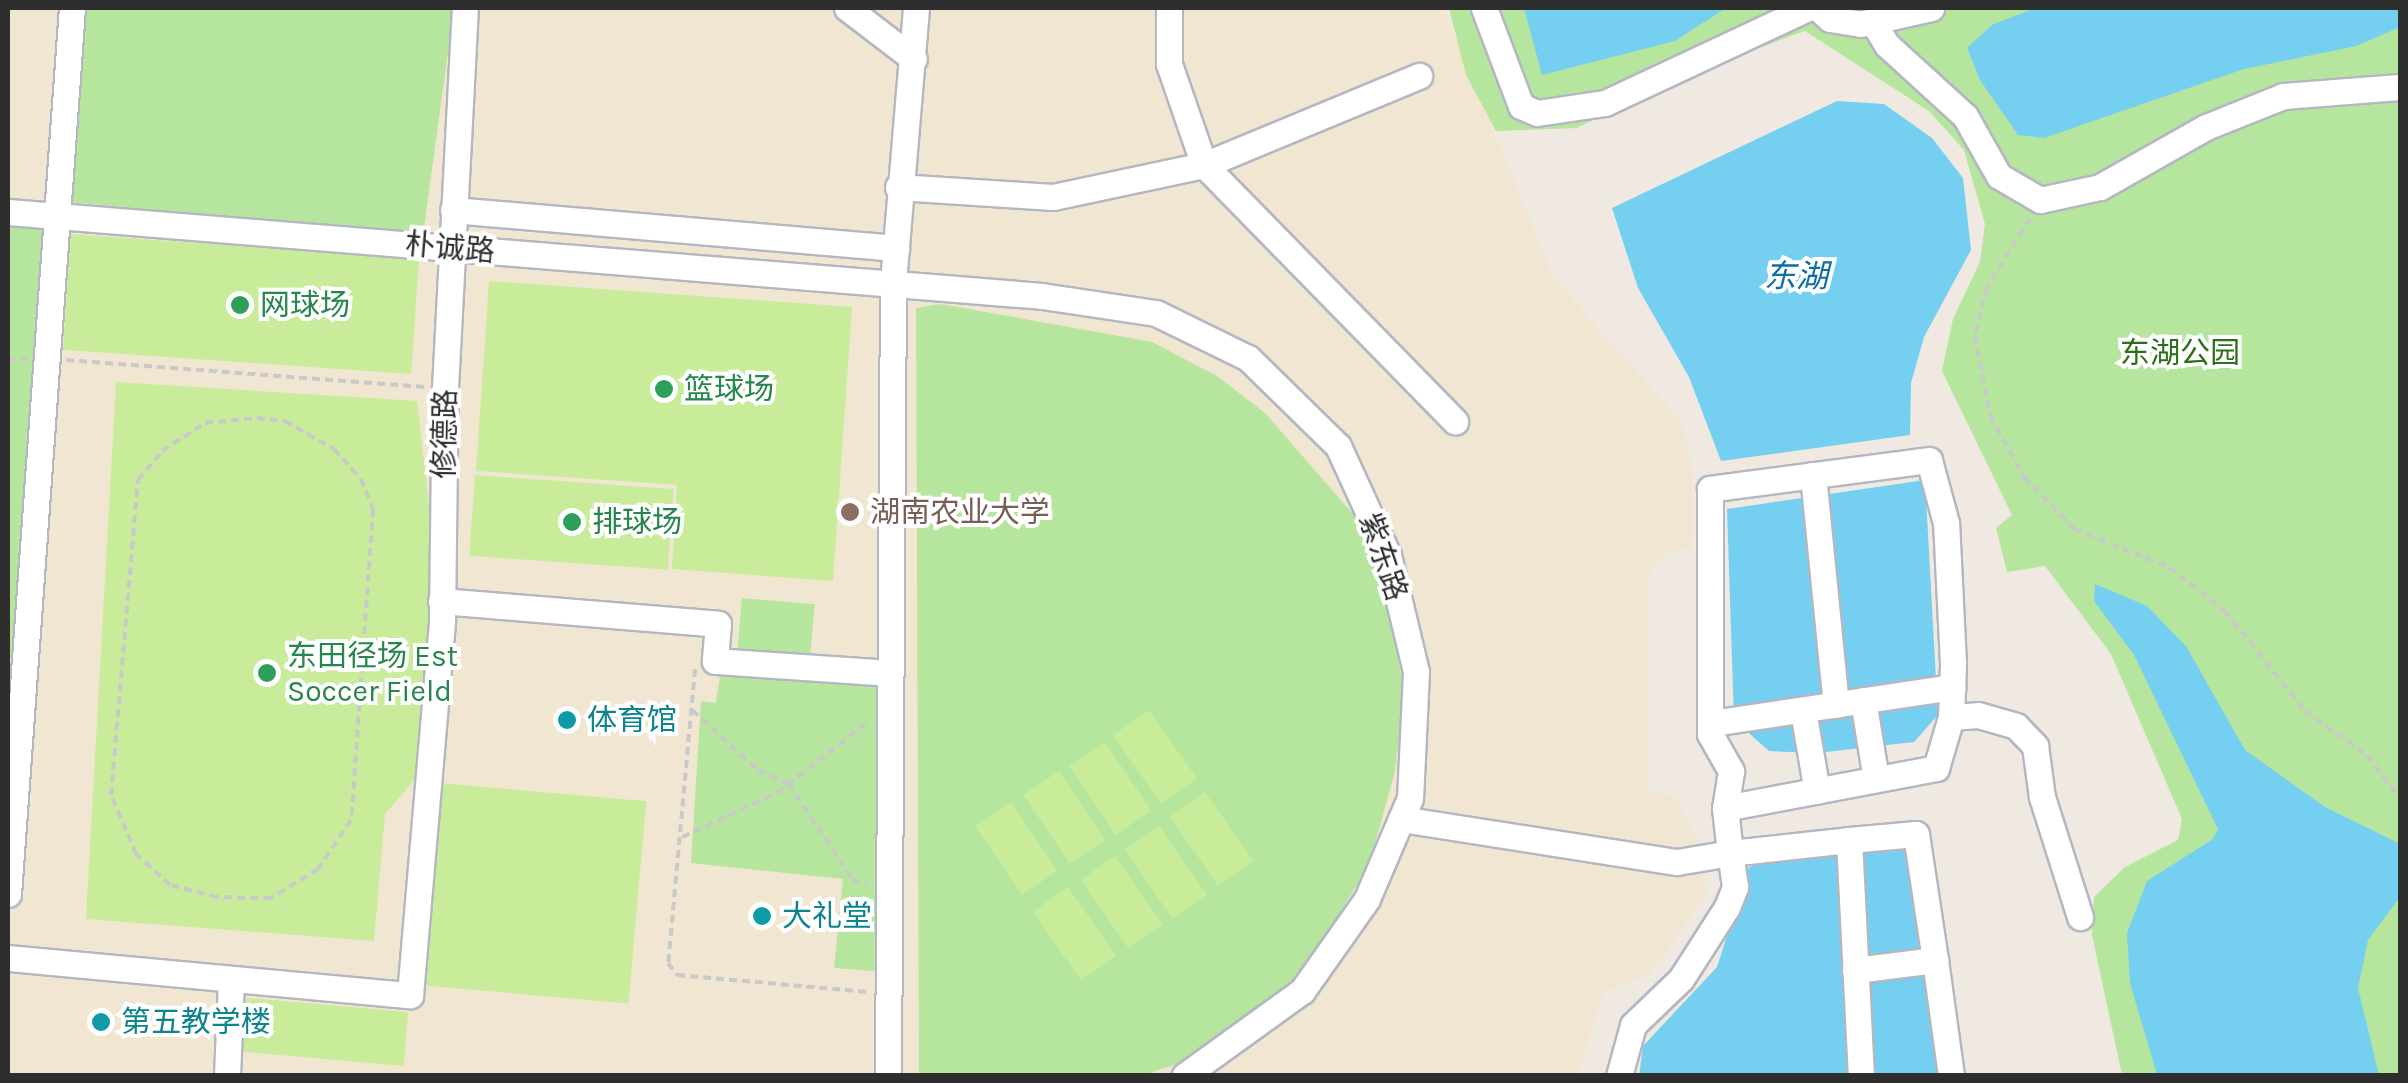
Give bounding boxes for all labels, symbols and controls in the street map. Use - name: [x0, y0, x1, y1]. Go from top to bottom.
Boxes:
- street label: 朴诚路: [404, 226, 496, 270]
- water label: 东湖: [1764, 258, 1828, 296]
- place label: 网球场: [260, 287, 350, 323]
- marker: 网球场: [229, 294, 251, 316]
- park label: 东湖公园: [2120, 335, 2240, 371]
- place label: 篮球场: [684, 371, 774, 407]
- marker: 篮球场: [653, 378, 675, 400]
- street label: 修德路: [426, 389, 464, 479]
- place label: 湖南农业大学: [870, 494, 1050, 530]
- marker: 湖南农业大学: [839, 501, 861, 523]
- place label: 排球场: [592, 504, 682, 540]
- street label: 紫东路: [1351, 509, 1415, 605]
- marker: 排球场: [561, 511, 583, 533]
- place label: 东田径场 Est Soccer Field: [287, 638, 458, 708]
- marker: 东田径场 Est Soccer Field: [256, 662, 278, 684]
- place label: 体育馆: [587, 702, 677, 738]
- marker: 体育馆: [556, 709, 578, 731]
- place label: 大礼堂: [782, 898, 872, 934]
- marker: 大礼堂: [751, 905, 773, 927]
- place label: 第五教学楼: [121, 1004, 271, 1040]
- marker: 第五教学楼: [90, 1011, 112, 1033]

